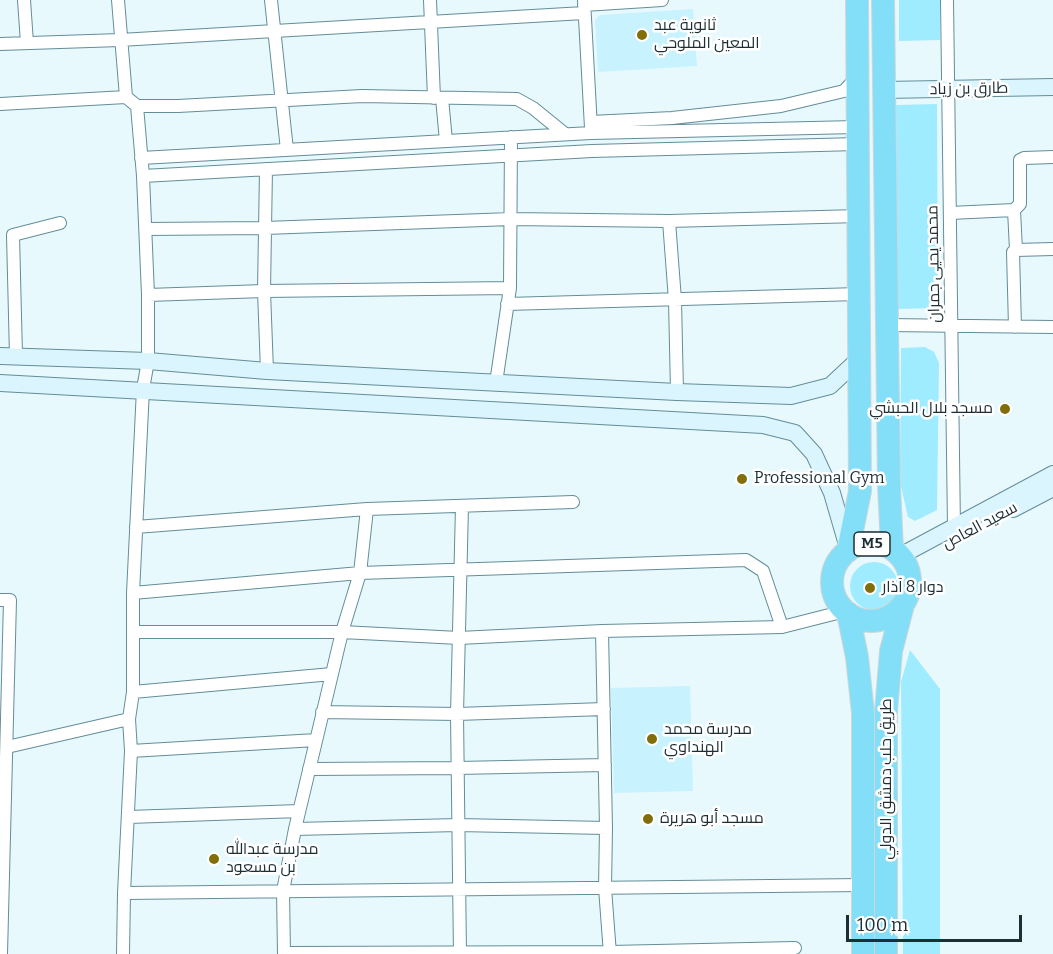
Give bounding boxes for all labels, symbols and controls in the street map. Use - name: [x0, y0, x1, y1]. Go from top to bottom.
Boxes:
- place label: ثانوية عبد المعين الملوحي: [654, 16, 759, 54]
- marker: ثانوية عبد المعين الملوحي: [635, 28, 649, 42]
- street label: طارق بن زياد: [929, 79, 1009, 99]
- street label: محمد يحيى جمران: [923, 205, 945, 323]
- place label: مسجد بلال الحبشي: [869, 399, 993, 419]
- marker: مسجد بلال الحبشي: [998, 402, 1012, 416]
- place label: Professional Gym: [754, 469, 885, 489]
- marker: Professional Gym: [735, 472, 749, 486]
- street label: سعيد العاص: [939, 498, 1021, 554]
- road number: M5: [854, 532, 890, 556]
- place label: دوار 8 آذار: [882, 578, 944, 598]
- marker: دوار 8 آذار: [863, 581, 877, 595]
- street label: طريق حلب دمشق الدولي: [877, 698, 897, 860]
- place label: مدرسة محمد الهنداوي: [664, 720, 752, 758]
- marker: مدرسة محمد الهنداوي: [645, 732, 659, 746]
- place label: مسجد أبو هريرة: [660, 809, 764, 829]
- marker: مسجد أبو هريرة: [641, 812, 655, 826]
- place label: مدرسة عبدالله بن مسعود: [226, 840, 319, 878]
- marker: مدرسة عبدالله بن مسعود: [207, 852, 221, 866]
- scale bar: [849, 903, 1024, 941]
- text: 100 m: [857, 914, 908, 936]

